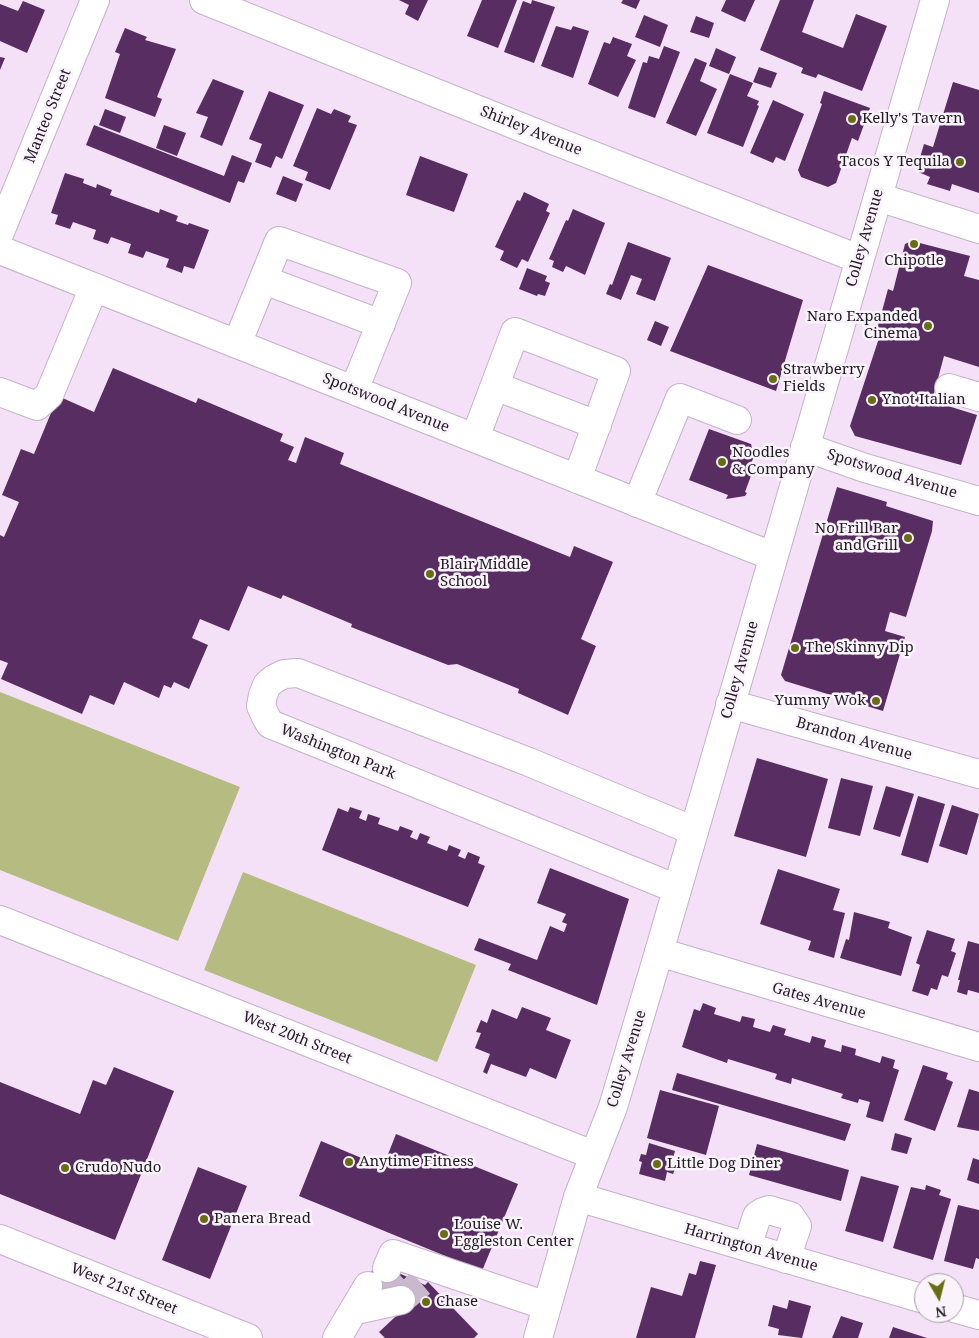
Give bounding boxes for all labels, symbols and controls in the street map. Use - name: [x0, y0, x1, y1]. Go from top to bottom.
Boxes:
- street label: Manteo Street: [21, 66, 75, 166]
- street label: Shirley Avenue: [477, 102, 585, 160]
- place label: Kelly's Tavern: [862, 110, 963, 128]
- marker: Kelly's Tavern: [846, 113, 858, 125]
- place label: Tacos Y Tequila: [840, 153, 950, 171]
- marker: Tacos Y Tequila: [954, 156, 966, 168]
- street label: Colley Avenue: [842, 187, 888, 289]
- marker: Chipotle: [908, 238, 920, 250]
- place label: Chipotle: [884, 252, 944, 270]
- place label: Naro Expanded Cinema: [807, 308, 918, 343]
- marker: Naro Expanded Cinema: [922, 320, 934, 332]
- place label: Strawberry Fields: [783, 361, 864, 396]
- street label: Spotswood Avenue: [320, 369, 452, 437]
- marker: Strawberry Fields: [767, 373, 779, 385]
- place label: Ynot Italian: [882, 391, 966, 409]
- marker: Ynot Italian: [866, 394, 878, 406]
- place label: Noodles & Company: [732, 444, 815, 479]
- street label: Spotswood Avenue: [825, 446, 959, 502]
- marker: Noodles & Company: [716, 456, 728, 468]
- place label: No Frill Bar and Grill: [815, 520, 898, 555]
- marker: No Frill Bar and Grill: [902, 532, 914, 544]
- place label: Blair Middle School: [440, 556, 529, 591]
- marker: Blair Middle School: [424, 568, 436, 580]
- street label: Colley Avenue: [717, 619, 763, 721]
- place label: The Skinny Dip: [805, 639, 914, 657]
- marker: The Skinny Dip: [789, 642, 801, 654]
- place label: Yummy Wok: [774, 692, 866, 710]
- marker: Yummy Wok: [870, 695, 882, 707]
- street label: Brandon Avenue: [794, 714, 914, 764]
- street label: Washington Park: [278, 721, 398, 783]
- street label: Gates Avenue: [770, 979, 868, 1023]
- street label: West 20th Street: [240, 1008, 354, 1068]
- street label: Colley Avenue: [604, 1008, 650, 1110]
- place label: Anytime Fitness: [359, 1153, 474, 1171]
- place label: Little Dog Diner: [667, 1155, 780, 1173]
- marker: Anytime Fitness: [343, 1156, 355, 1168]
- marker: Little Dog Diner: [651, 1158, 663, 1170]
- place label: Crudo Nudo: [75, 1159, 161, 1177]
- marker: Crudo Nudo: [59, 1162, 71, 1174]
- place label: Panera Bread: [214, 1210, 311, 1228]
- marker: Panera Bread: [198, 1213, 210, 1225]
- place label: Louise W. Eggleston Center: [454, 1216, 574, 1251]
- street label: Harrington Avenue: [682, 1220, 820, 1276]
- marker: Louise W. Eggleston Center: [438, 1228, 450, 1240]
- street label: West 21st Street: [68, 1259, 180, 1319]
- north arrow: [914, 1273, 964, 1323]
- place label: Chase: [436, 1293, 478, 1311]
- marker: Chase: [420, 1296, 432, 1308]
- text: N: [934, 1302, 948, 1323]

